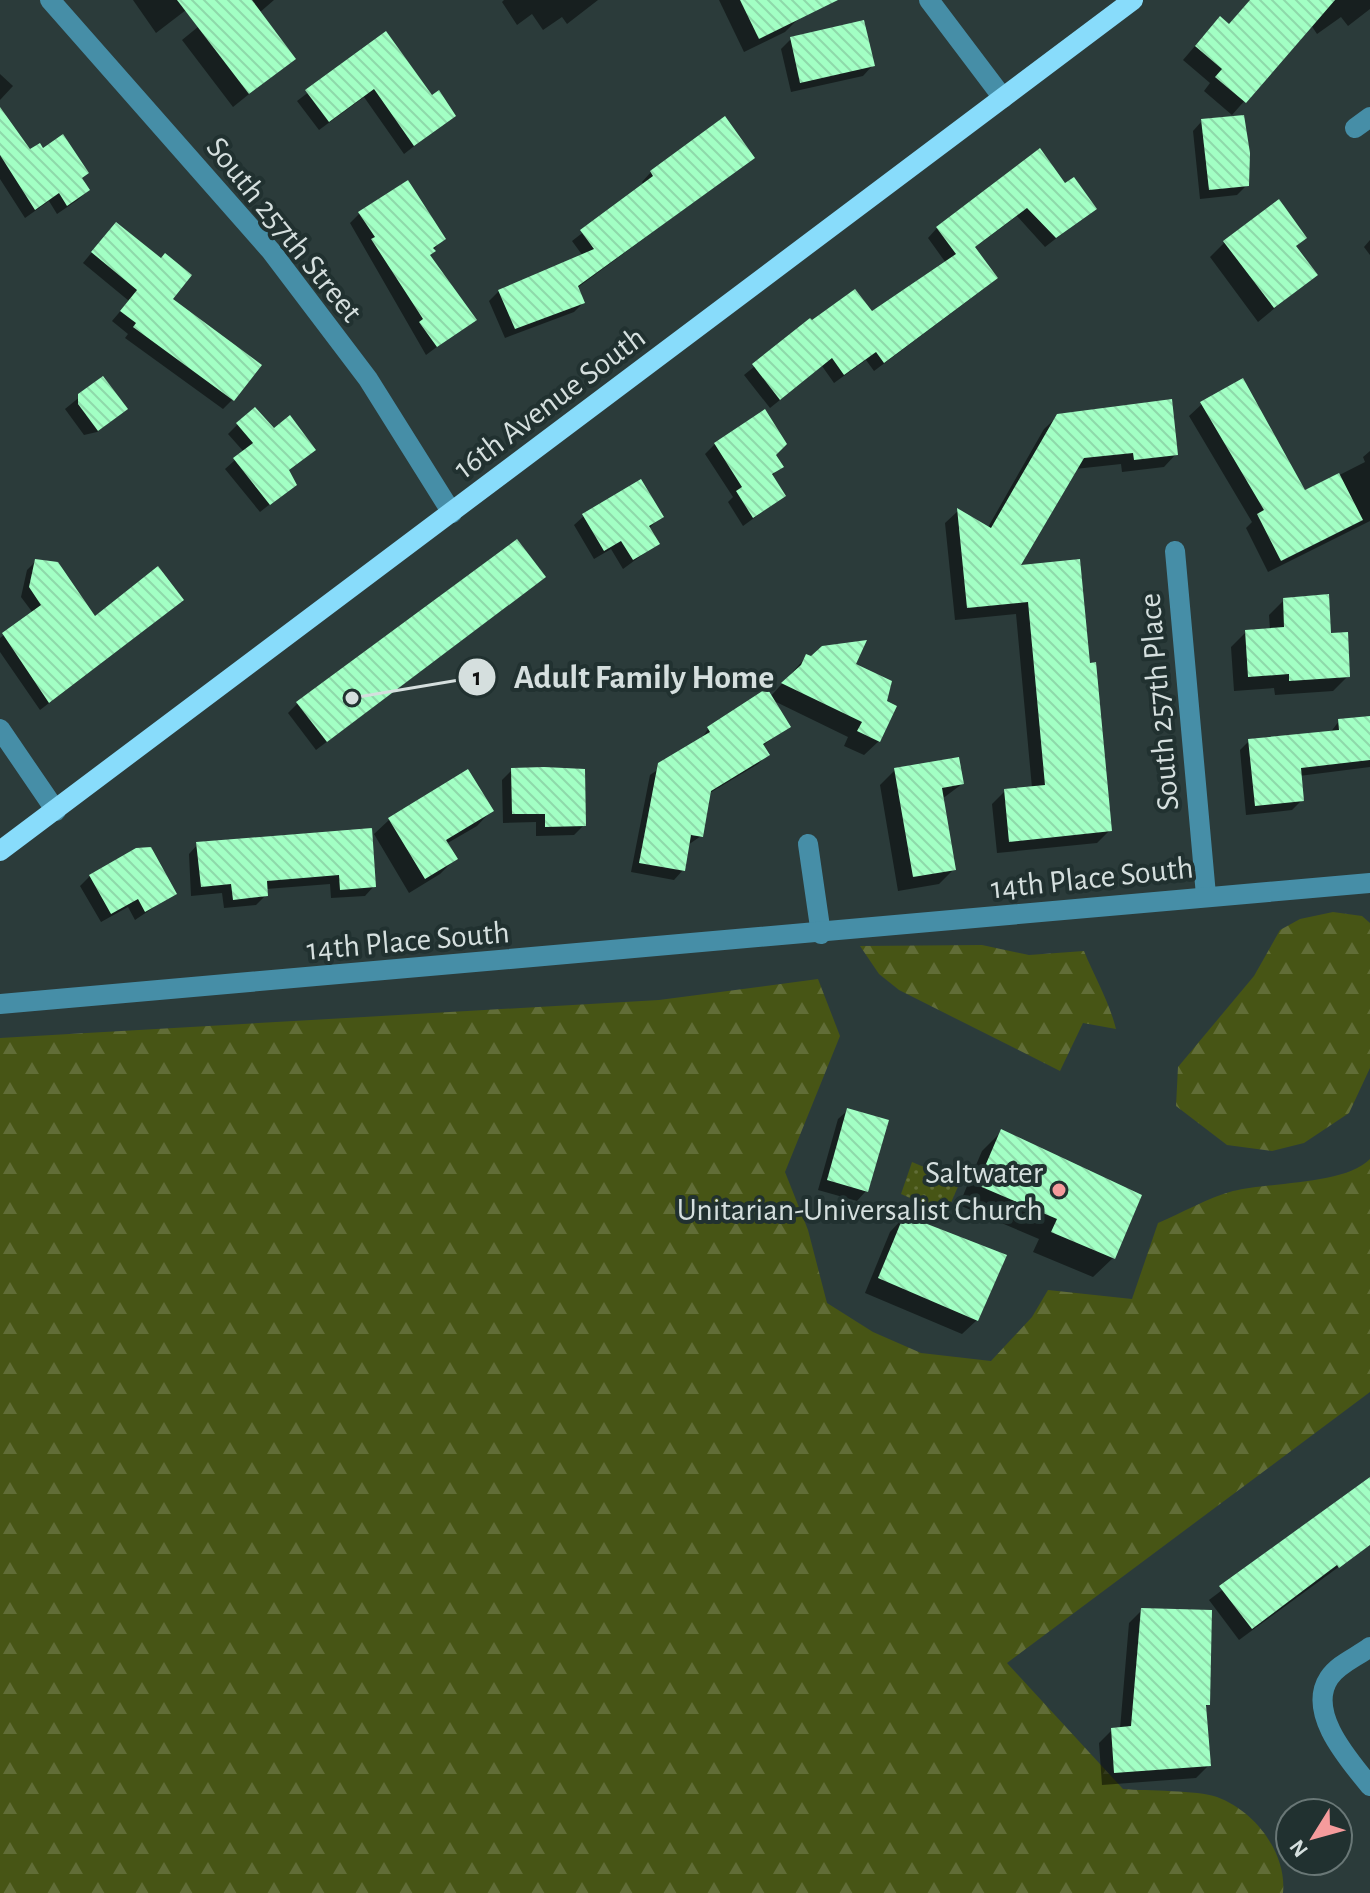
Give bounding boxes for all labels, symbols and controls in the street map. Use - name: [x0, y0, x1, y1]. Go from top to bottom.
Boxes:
- street label: South 257th Street: [200, 131, 368, 328]
- street label: 16th Avenue South: [448, 321, 651, 485]
- street label: South 257th Place: [1134, 592, 1184, 812]
- callout: Adult Family Home: [457, 648, 790, 706]
- text: Adult Family Home: [514, 661, 774, 695]
- text: 1: [473, 666, 481, 690]
- street label: 14th Place South: [989, 851, 1195, 905]
- street label: 14th Place South: [305, 916, 511, 966]
- place label: Saltwater Unitarian-Universalist Church: [677, 1157, 1044, 1226]
- marker: Saltwater Unitarian-Universalist Church: [1050, 1181, 1068, 1199]
- north arrow: [1274, 1797, 1354, 1877]
- text: N: [1285, 1836, 1312, 1861]

